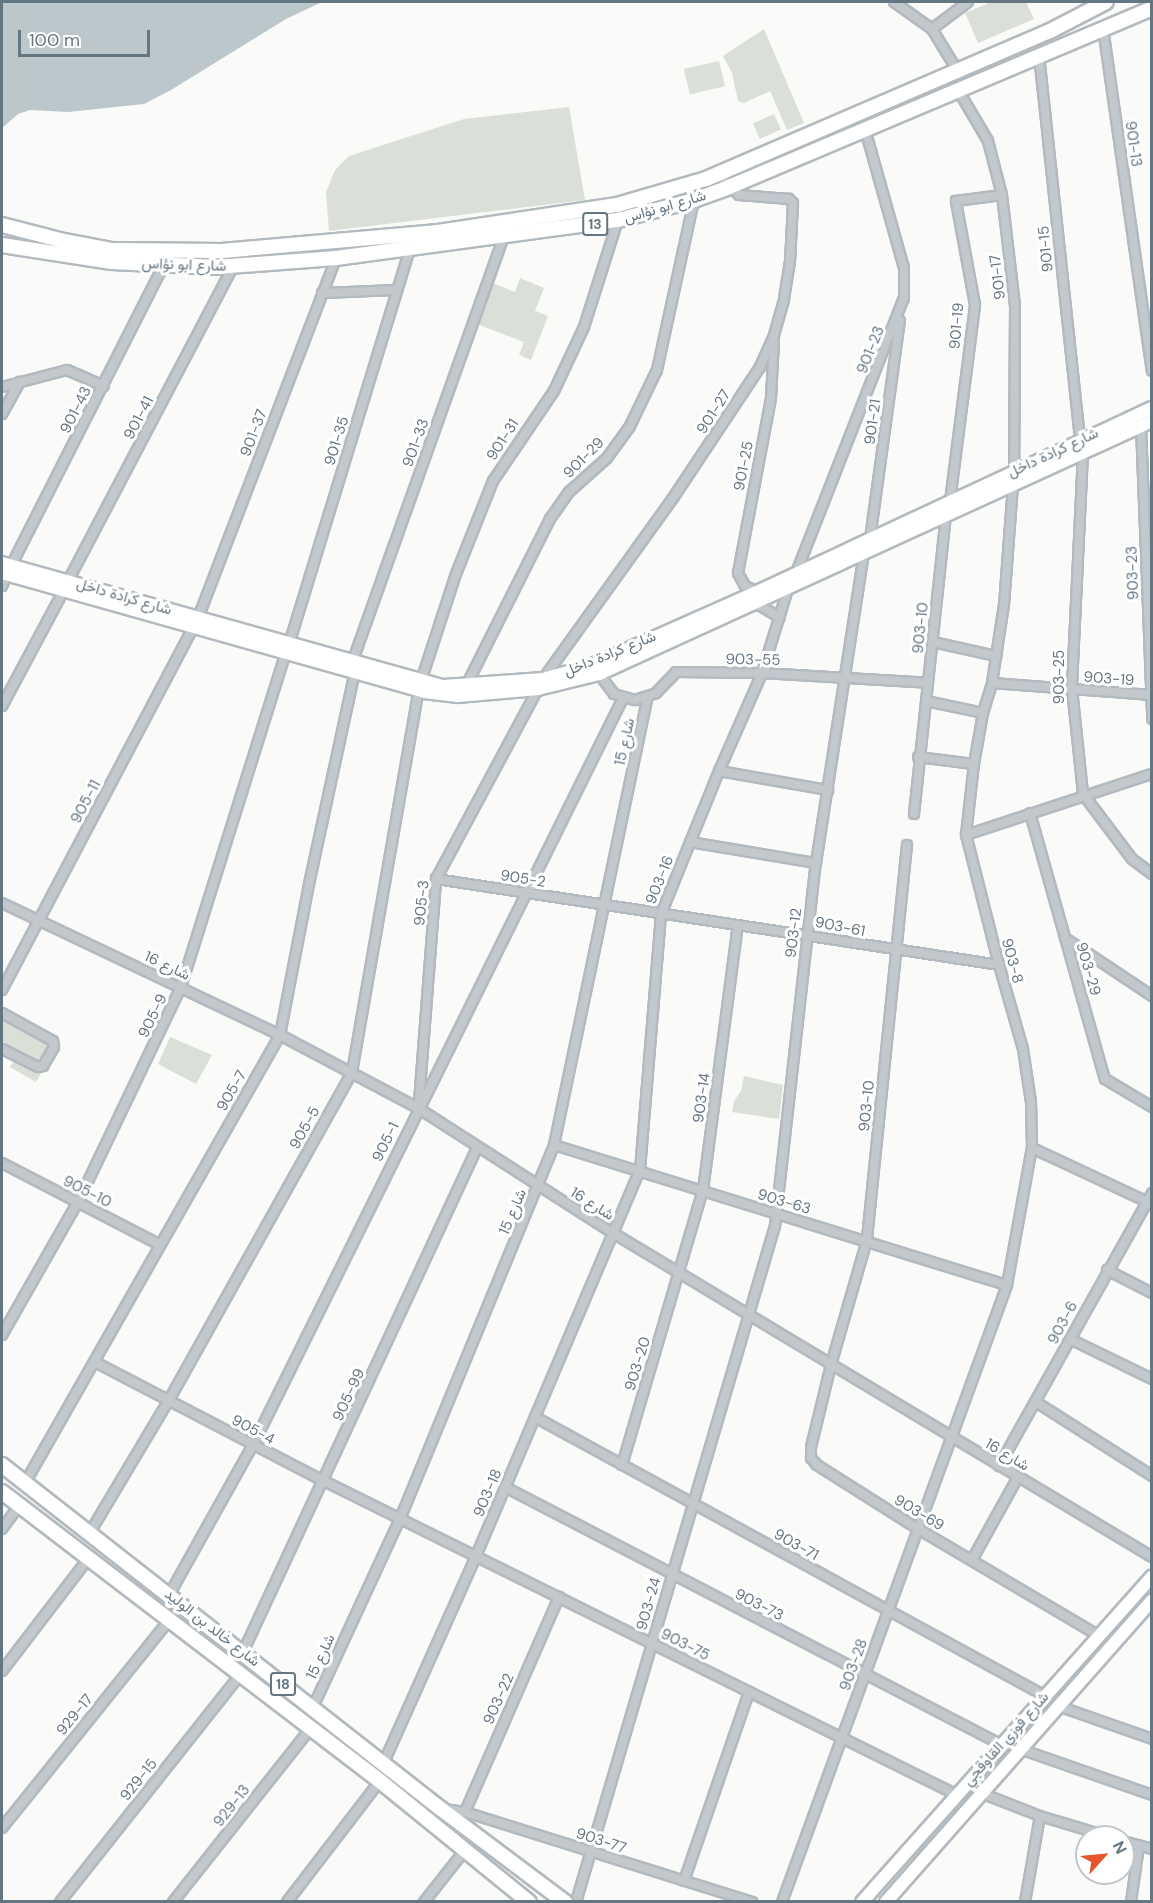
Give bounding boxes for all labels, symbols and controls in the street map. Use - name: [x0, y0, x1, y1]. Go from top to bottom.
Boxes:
- scale bar: [21, 18, 153, 56]
- text: 100 m: [29, 28, 80, 52]
- street label: 901-13: [1121, 120, 1145, 168]
- street label: شارع ابو نؤاس: [622, 187, 708, 227]
- road number: 13: [582, 213, 608, 235]
- street label: 901-15: [1035, 225, 1057, 273]
- street label: 901-17: [986, 253, 1010, 301]
- street label: شارع ابو نؤاس: [141, 255, 227, 275]
- street label: 901-19: [946, 302, 968, 350]
- street label: 901-23: [853, 323, 889, 377]
- street label: 901-43: [57, 383, 95, 437]
- street label: 901-27: [693, 387, 735, 437]
- street label: 901-41: [120, 393, 158, 443]
- street label: 901-21: [861, 398, 885, 446]
- street label: 901-37: [237, 407, 271, 459]
- street label: 901-35: [321, 414, 353, 468]
- street label: 901-33: [399, 416, 433, 470]
- street label: 901-31: [483, 416, 523, 464]
- street label: شارع كرادة داخل: [1005, 424, 1101, 482]
- street label: 901-29: [560, 434, 608, 482]
- street label: 901-25: [730, 440, 758, 492]
- street label: 903-23: [1123, 546, 1143, 600]
- street label: شارع كرادة داخل: [74, 575, 174, 619]
- street label: 903-10: [909, 601, 933, 655]
- street label: شارع كرادة داخل: [561, 627, 659, 681]
- street label: 903-25: [1051, 650, 1069, 704]
- street label: 903-55: [725, 651, 781, 669]
- street label: 903-19: [1083, 668, 1135, 690]
- street label: شارع 15: [611, 717, 639, 767]
- street label: 905-11: [67, 777, 105, 827]
- street label: 903-16: [642, 853, 678, 907]
- street label: 905-2: [499, 867, 547, 891]
- street label: 905-3: [411, 879, 433, 927]
- street label: 903-12: [782, 907, 806, 959]
- street label: 903-61: [813, 913, 867, 941]
- street label: 903-8: [997, 937, 1027, 985]
- street label: 903-29: [1072, 940, 1104, 998]
- street label: شارع 16: [141, 948, 193, 984]
- street label: 905-9: [135, 991, 171, 1041]
- street label: 905-7: [213, 1067, 251, 1115]
- street label: 903-14: [690, 1072, 714, 1124]
- street label: 903-10: [855, 1079, 879, 1133]
- street label: 905-5: [286, 1103, 324, 1153]
- street label: 905-1: [369, 1119, 403, 1165]
- street label: 905-10: [60, 1172, 114, 1212]
- street label: شارع 16: [567, 1184, 617, 1224]
- street label: 903-63: [755, 1185, 813, 1219]
- street label: شارع 15: [495, 1186, 531, 1238]
- street label: 903-6: [1044, 1298, 1082, 1348]
- street label: 903-20: [621, 1335, 655, 1393]
- street label: 905-99: [329, 1366, 369, 1424]
- street label: 905-4: [228, 1411, 278, 1449]
- street label: شارع 16: [982, 1435, 1032, 1475]
- street label: 903-18: [470, 1466, 506, 1520]
- street label: 903-69: [891, 1491, 947, 1535]
- street label: 903-71: [770, 1525, 822, 1565]
- street label: 903-24: [633, 1575, 665, 1633]
- street label: شارع خالد بن الوليد: [161, 1585, 263, 1671]
- street label: 903-73: [732, 1585, 786, 1625]
- street label: 903-75: [658, 1625, 712, 1665]
- street label: شارع 15: [303, 1631, 339, 1683]
- street label: 903-28: [836, 1636, 872, 1694]
- street label: 903-22: [480, 1671, 518, 1727]
- road number: 18: [270, 1673, 296, 1695]
- street label: شارع فوزي القاوقجي: [959, 1688, 1053, 1790]
- street label: 929-17: [53, 1691, 97, 1739]
- street label: 929-15: [117, 1755, 161, 1805]
- street label: 929-13: [210, 1781, 254, 1831]
- street label: 903-77: [574, 1824, 628, 1858]
- north arrow: [1075, 1825, 1135, 1885]
- text: N: [1108, 1838, 1132, 1857]

